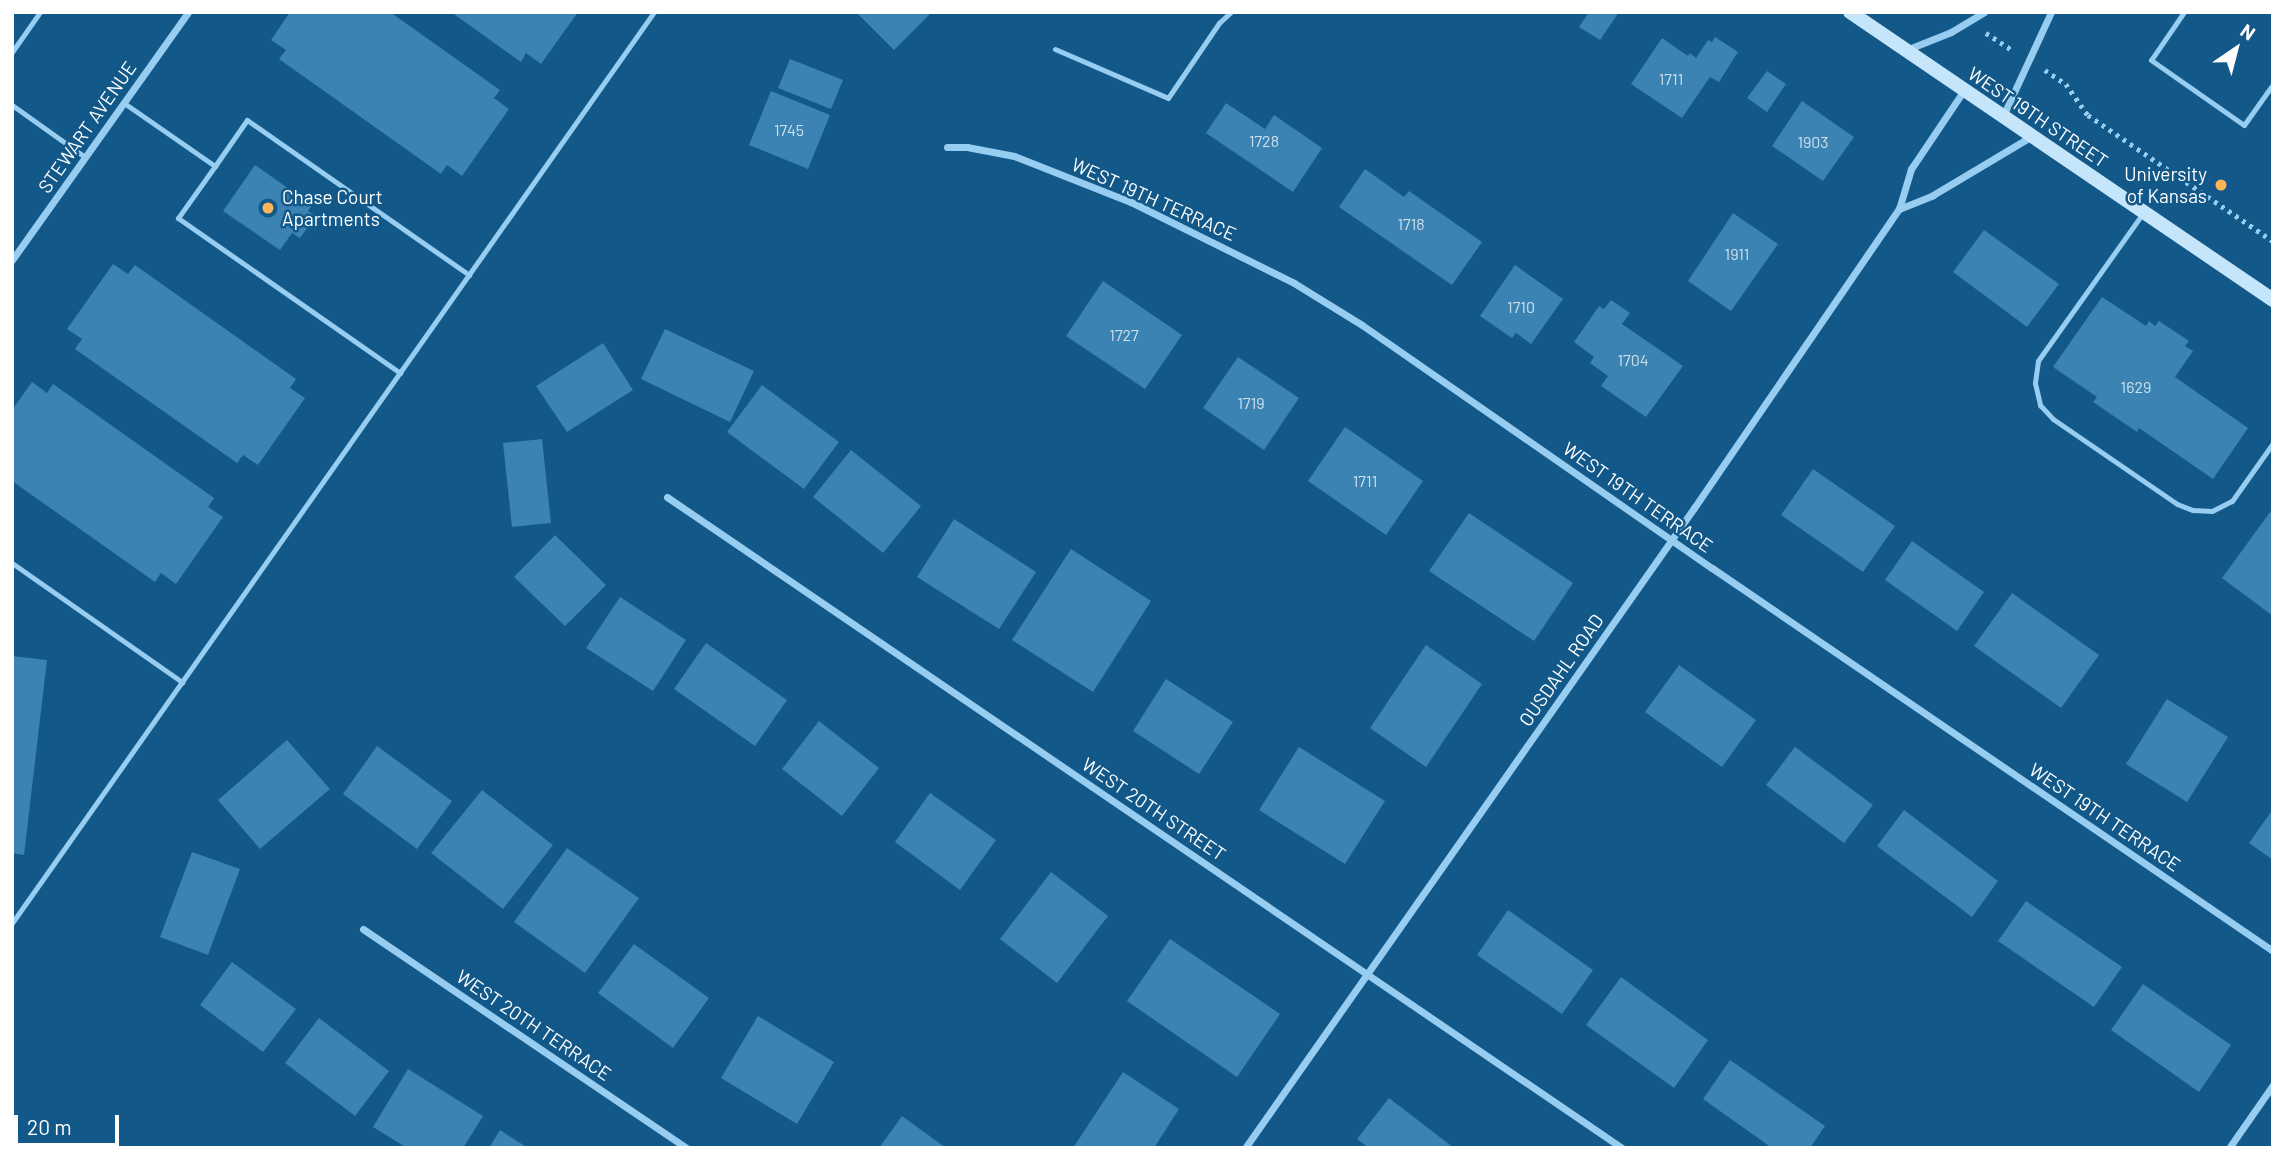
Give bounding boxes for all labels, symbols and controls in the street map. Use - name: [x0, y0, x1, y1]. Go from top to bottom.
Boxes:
- north arrow: [2201, 14, 2271, 84]
- text: N: [2237, 18, 2260, 44]
- street label: STEWART AVENUE: [33, 57, 141, 197]
- street label: WEST 19TH STREET: [1964, 62, 2112, 172]
- house number: 1711: [1659, 69, 1683, 89]
- house number: 1745: [774, 120, 804, 140]
- house number: 1728: [1249, 131, 1279, 151]
- house number: 1903: [1797, 132, 1829, 152]
- street label: WEST 19TH TERRACE: [1068, 153, 1240, 245]
- place label: University of Kansas: [2124, 163, 2207, 207]
- marker: University of Kansas: [2213, 177, 2229, 193]
- place label: Chase Court Apartments: [282, 186, 383, 230]
- marker: Chase Court Apartments: [260, 200, 276, 216]
- house number: 1718: [1397, 214, 1425, 234]
- house number: 1911: [1725, 244, 1749, 264]
- house number: 1710: [1507, 297, 1535, 317]
- house number: 1727: [1109, 325, 1139, 345]
- house number: 1704: [1617, 350, 1649, 370]
- house number: 1629: [2121, 377, 2151, 397]
- house number: 1719: [1237, 393, 1265, 413]
- street label: WEST 19TH TERRACE: [1559, 437, 1717, 557]
- house number: 1711: [1353, 471, 1377, 491]
- street label: OUSDAHL ROAD: [1514, 609, 1608, 731]
- street label: WEST 20TH STREET: [1078, 753, 1230, 865]
- street label: WEST 19TH TERRACE: [2025, 758, 2185, 876]
- street label: WEST 20TH TERRACE: [452, 965, 616, 1085]
- scale bar: [18, 1100, 122, 1144]
- text: 20 m: [27, 1114, 72, 1139]

